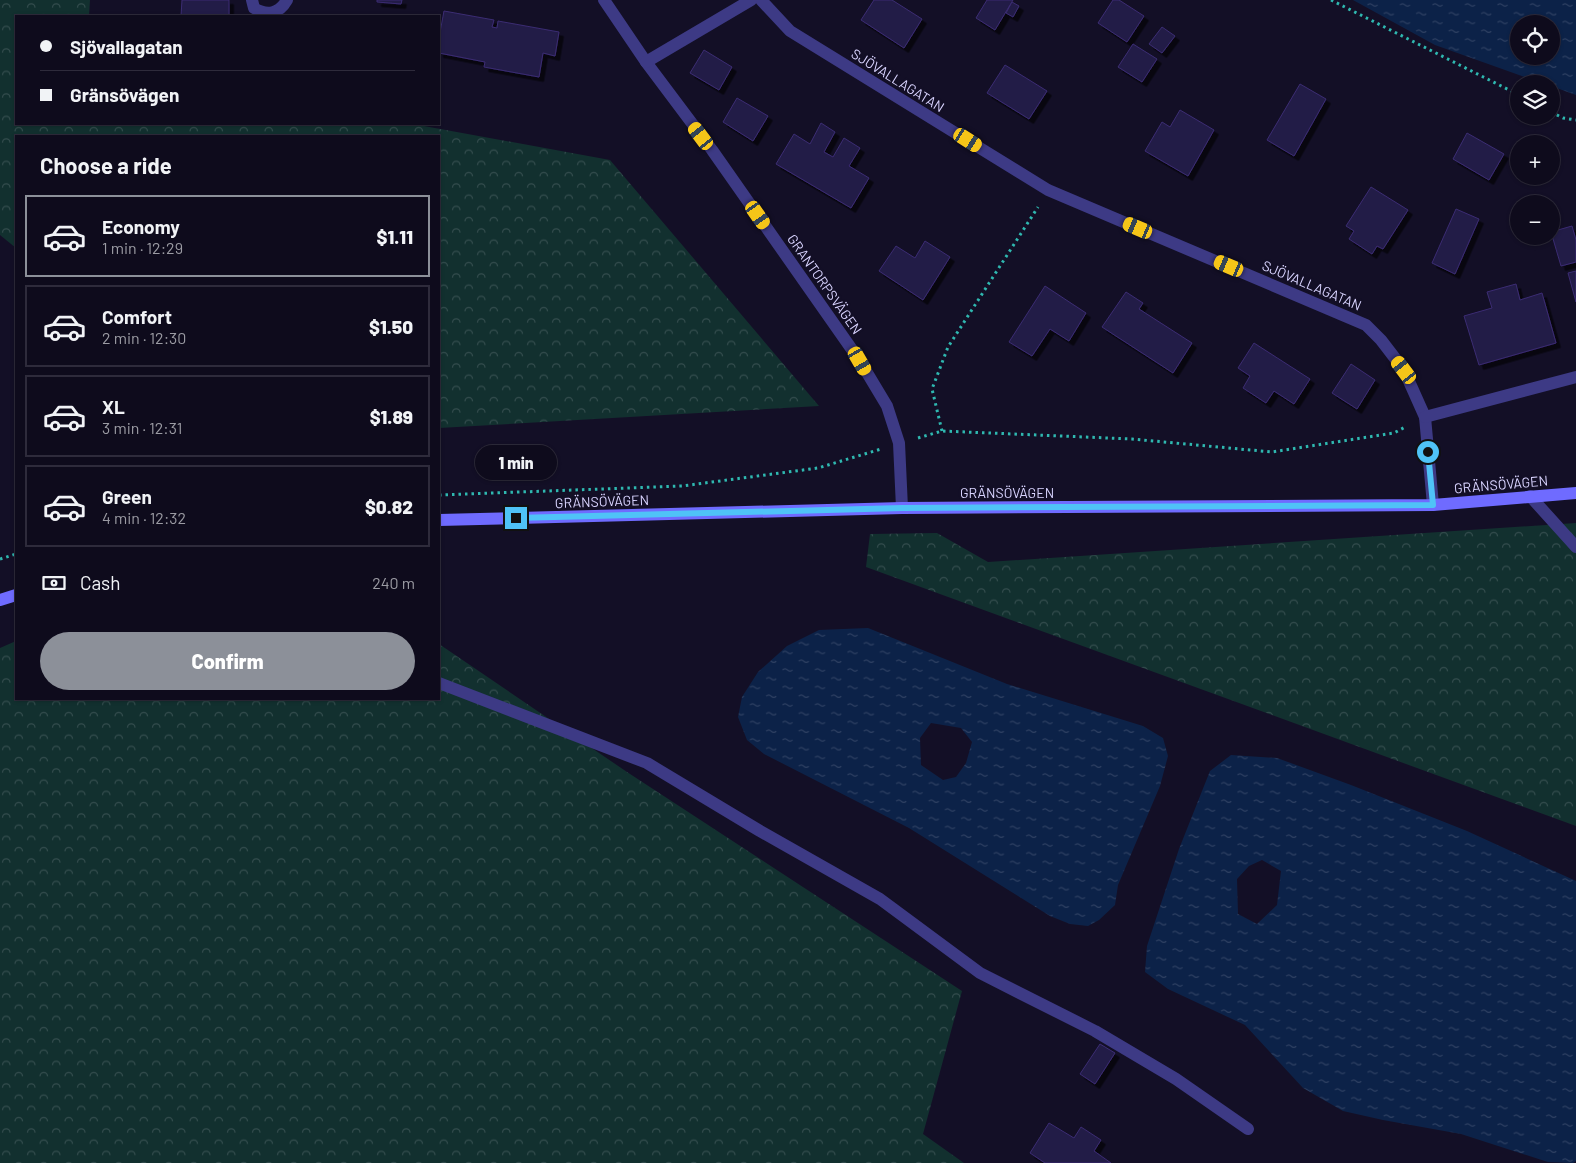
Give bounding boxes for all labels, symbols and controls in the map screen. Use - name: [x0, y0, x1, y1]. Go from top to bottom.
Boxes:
- map controls: [1510, 15, 1560, 245]
- button: locate: [1510, 15, 1560, 65]
- text: Sjövallagatan: [70, 35, 183, 58]
- street label: SJÖVALLAGATAN: [848, 45, 948, 115]
- button: layers: [1510, 75, 1560, 125]
- text: Gränsövägen: [70, 83, 179, 106]
- car: [685, 120, 716, 152]
- car: [951, 126, 984, 154]
- button: +: [1510, 135, 1560, 185]
- text: Choose a ride: [40, 152, 172, 178]
- button: −: [1510, 195, 1560, 245]
- car: [743, 198, 772, 232]
- icon: car: [42, 214, 87, 259]
- text: Economy: [102, 215, 180, 238]
- car: [1121, 215, 1154, 241]
- text: $1.11: [377, 225, 413, 248]
- street label: GRANTORPSVÄGEN: [784, 231, 866, 337]
- text: 1 min · 12:29: [102, 238, 183, 257]
- car: [1212, 253, 1245, 279]
- street label: SJÖVALLAGATAN: [1260, 256, 1364, 314]
- icon: car: [42, 304, 87, 349]
- text: Comfort: [102, 305, 172, 328]
- text: $1.50: [369, 315, 413, 338]
- text: 2 min · 12:30: [102, 328, 186, 347]
- car: [846, 344, 873, 378]
- car: [1388, 354, 1419, 386]
- icon: car: [42, 394, 87, 439]
- text: XL: [102, 395, 125, 418]
- text: $1.89: [370, 405, 413, 428]
- text: 3 min · 12:31: [102, 418, 182, 437]
- route start: [1417, 441, 1439, 463]
- callout: 1 min: [475, 446, 557, 480]
- text: 1 min: [498, 453, 534, 472]
- street label: GRÄNSÖVÄGEN: [1453, 471, 1549, 497]
- icon: car: [42, 484, 87, 529]
- street label: GRÄNSÖVÄGEN: [960, 484, 1054, 501]
- text: Green: [102, 485, 152, 508]
- street label: GRÄNSÖVÄGEN: [555, 491, 649, 511]
- text: $0.82: [365, 495, 413, 518]
- route end: [505, 507, 527, 529]
- text: 4 min · 12:32: [102, 508, 186, 527]
- icon: cash: [40, 569, 68, 597]
- text: Cash: [80, 571, 121, 594]
- text: 240 m: [372, 573, 415, 592]
- button: Confirm: [40, 632, 415, 690]

